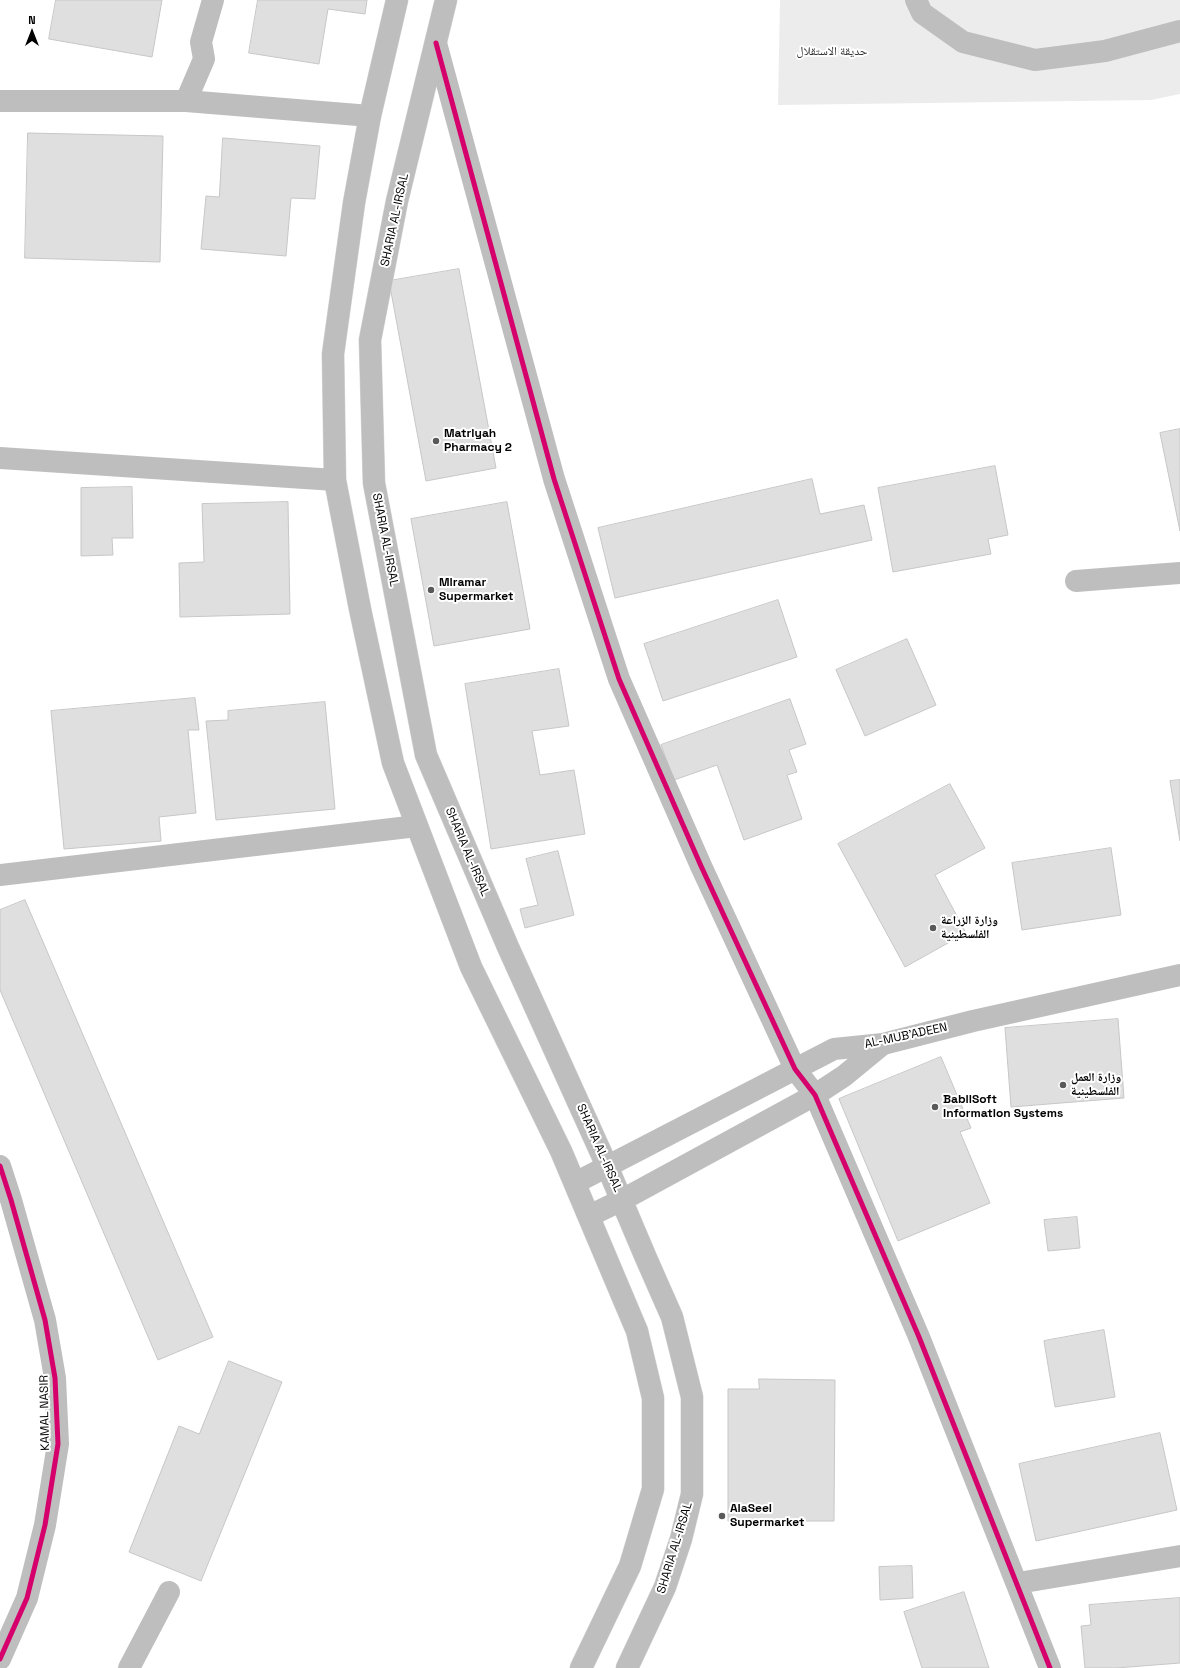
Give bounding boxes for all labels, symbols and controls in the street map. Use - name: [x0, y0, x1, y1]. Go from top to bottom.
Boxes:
- north arrow: [12, 12, 52, 52]
- text: N: [28, 13, 36, 27]
- park label: حديقة الاستقلال: [797, 45, 867, 59]
- street label: SHARIA AL-IRSAL: [378, 172, 412, 268]
- place label: Matriyah Pharmacy 2: [444, 427, 512, 455]
- marker: Matriyah Pharmacy 2: [431, 436, 441, 446]
- street label: SHARIA AL-IRSAL: [369, 492, 401, 588]
- place label: Miramar Supermarket: [439, 576, 514, 604]
- marker: Miramar Supermarket: [426, 585, 436, 595]
- street label: SHARIA AL-IRSAL: [442, 806, 492, 898]
- place label: وزارة الزراعة الفلسطينية: [941, 914, 998, 942]
- marker: وزارة الزراعة الفلسطينية: [928, 923, 938, 933]
- street label: AL-MUB'ADEEN: [863, 1020, 949, 1052]
- place label: وزارة العمل الفلسطينية: [1071, 1071, 1121, 1099]
- marker: وزارة العمل الفلسطينية: [1058, 1080, 1068, 1090]
- place label: BabilSoft Information Systems: [943, 1093, 1063, 1121]
- street label: SHARIA AL-IRSAL: [573, 1102, 625, 1194]
- marker: BabilSoft Information Systems: [930, 1102, 940, 1112]
- street label: KAMAL NASIR: [37, 1375, 53, 1451]
- street label: SHARIA AL-IRSAL: [654, 1501, 696, 1595]
- place label: AlaSeel Supermarket: [730, 1502, 805, 1530]
- marker: AlaSeel Supermarket: [717, 1511, 727, 1521]

